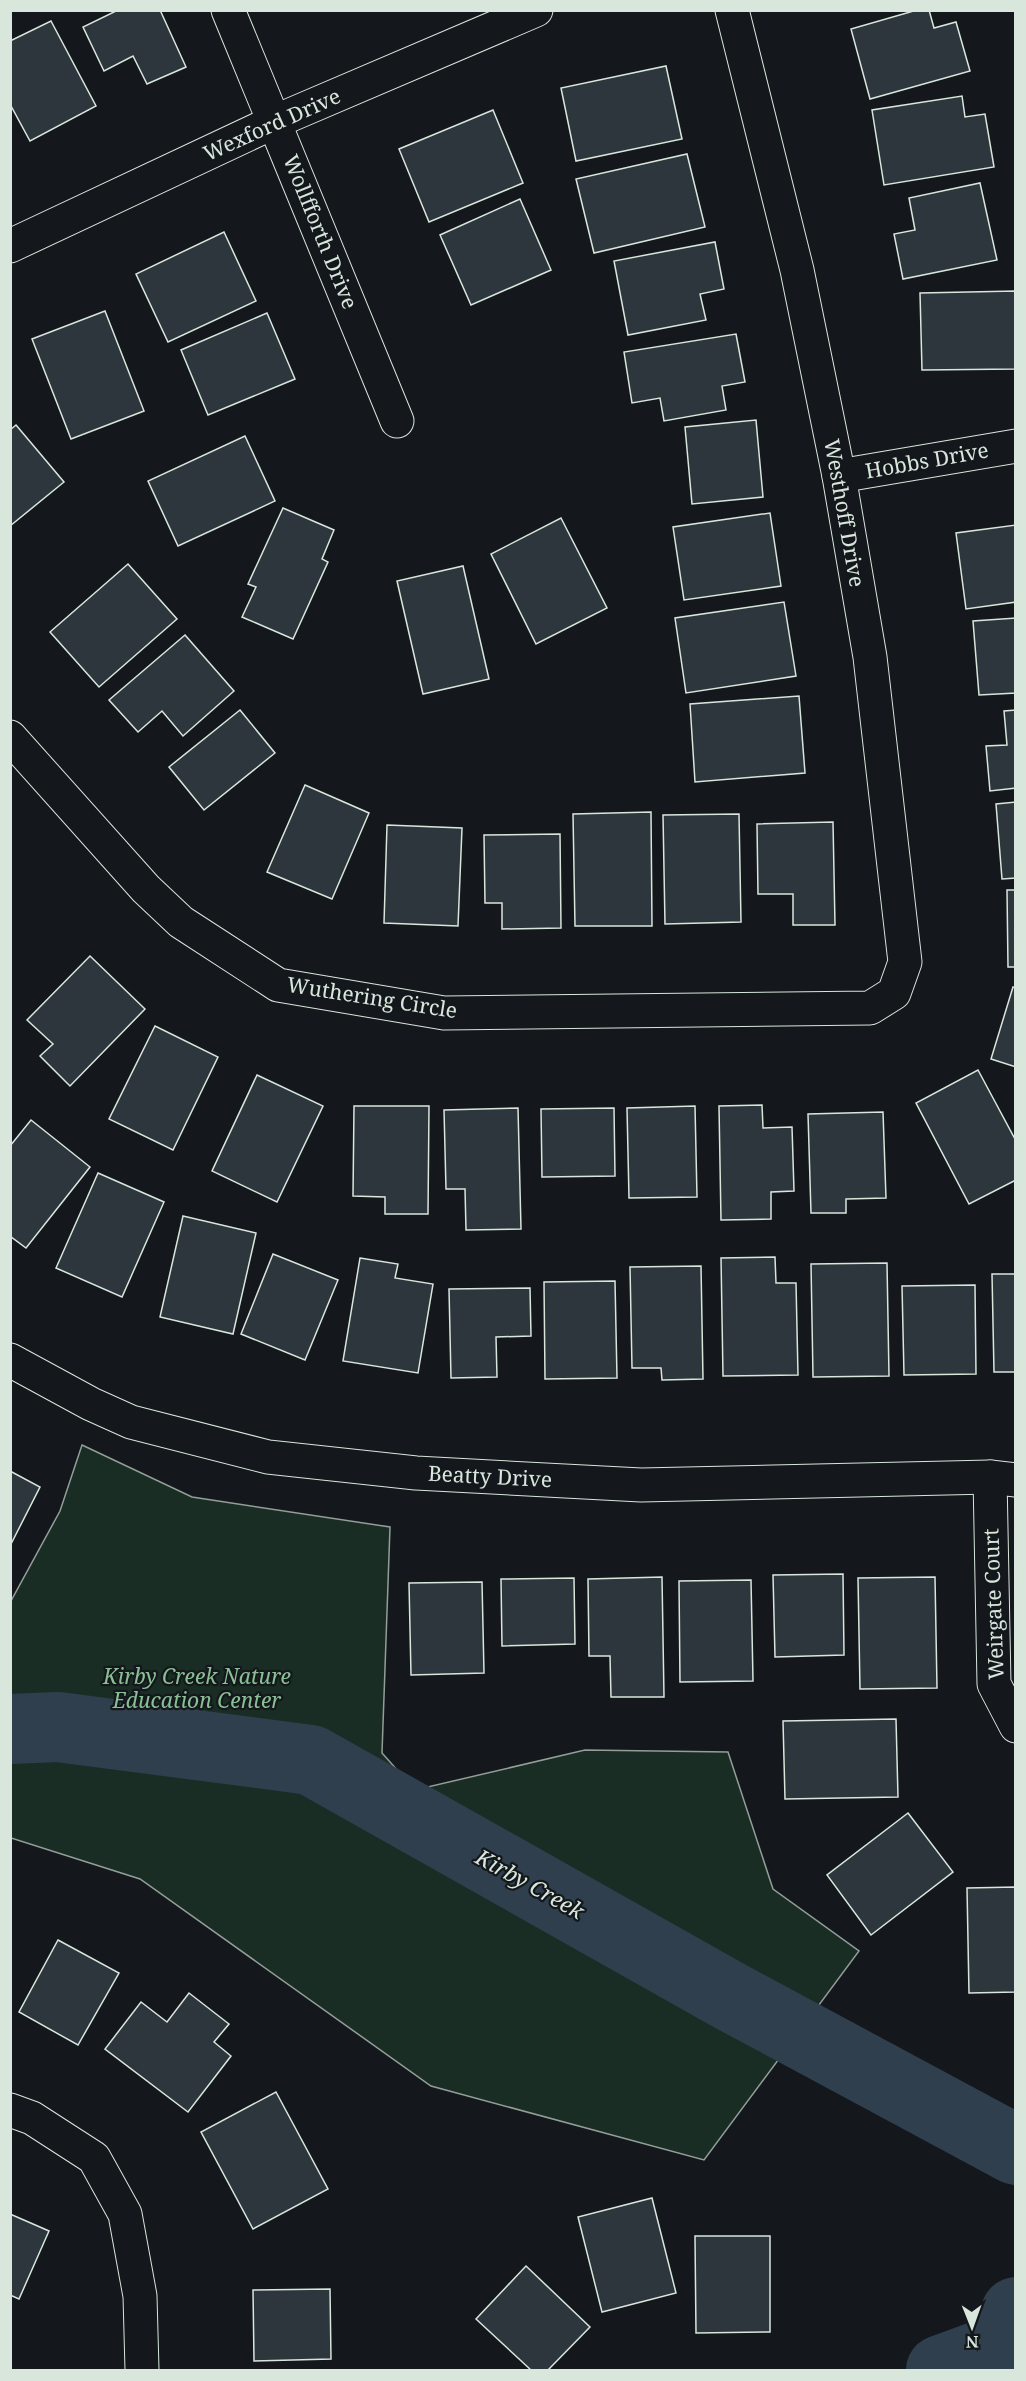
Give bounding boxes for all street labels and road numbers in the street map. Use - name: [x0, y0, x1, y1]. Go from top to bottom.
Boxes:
- street label: Wexford Drive: [199, 81, 345, 167]
- street label: Wollfforth Drive: [277, 150, 365, 313]
- street label: Hobbs Drive: [863, 435, 991, 485]
- street label: Westhoff Drive: [818, 437, 872, 589]
- street label: Wuthering Circle: [285, 970, 459, 1024]
- street label: Beatty Drive: [427, 1459, 553, 1493]
- street label: Weirgate Court: [976, 1528, 1010, 1680]

